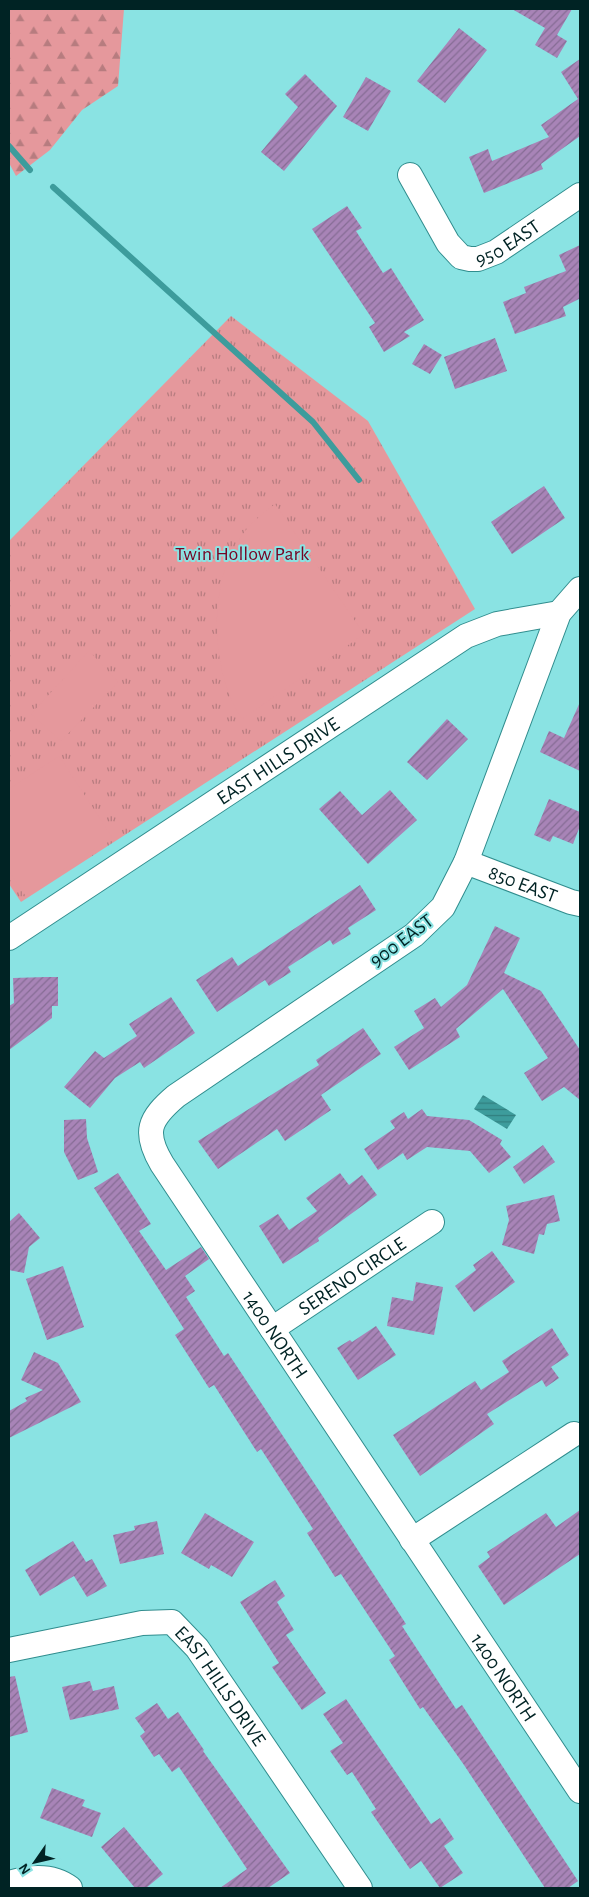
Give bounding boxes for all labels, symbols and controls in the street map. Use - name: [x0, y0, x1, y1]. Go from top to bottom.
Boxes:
- street label: 950 EAST: [473, 216, 544, 270]
- park label: Twin Hollow Park: [175, 544, 309, 564]
- street label: EAST HILLS DRIVE: [213, 714, 343, 809]
- street label: 850 EAST: [486, 863, 560, 907]
- street label: 900 EAST: [366, 910, 437, 971]
- street label: SERENO CIRCLE: [295, 1233, 410, 1319]
- street label: 1400 NORTH: [238, 1287, 311, 1382]
- street label: EAST HILLS DRIVE: [171, 1622, 269, 1750]
- street label: 1400 NORTH: [467, 1630, 540, 1725]
- north arrow: [10, 1837, 60, 1887]
- text: N: [17, 1861, 34, 1877]

